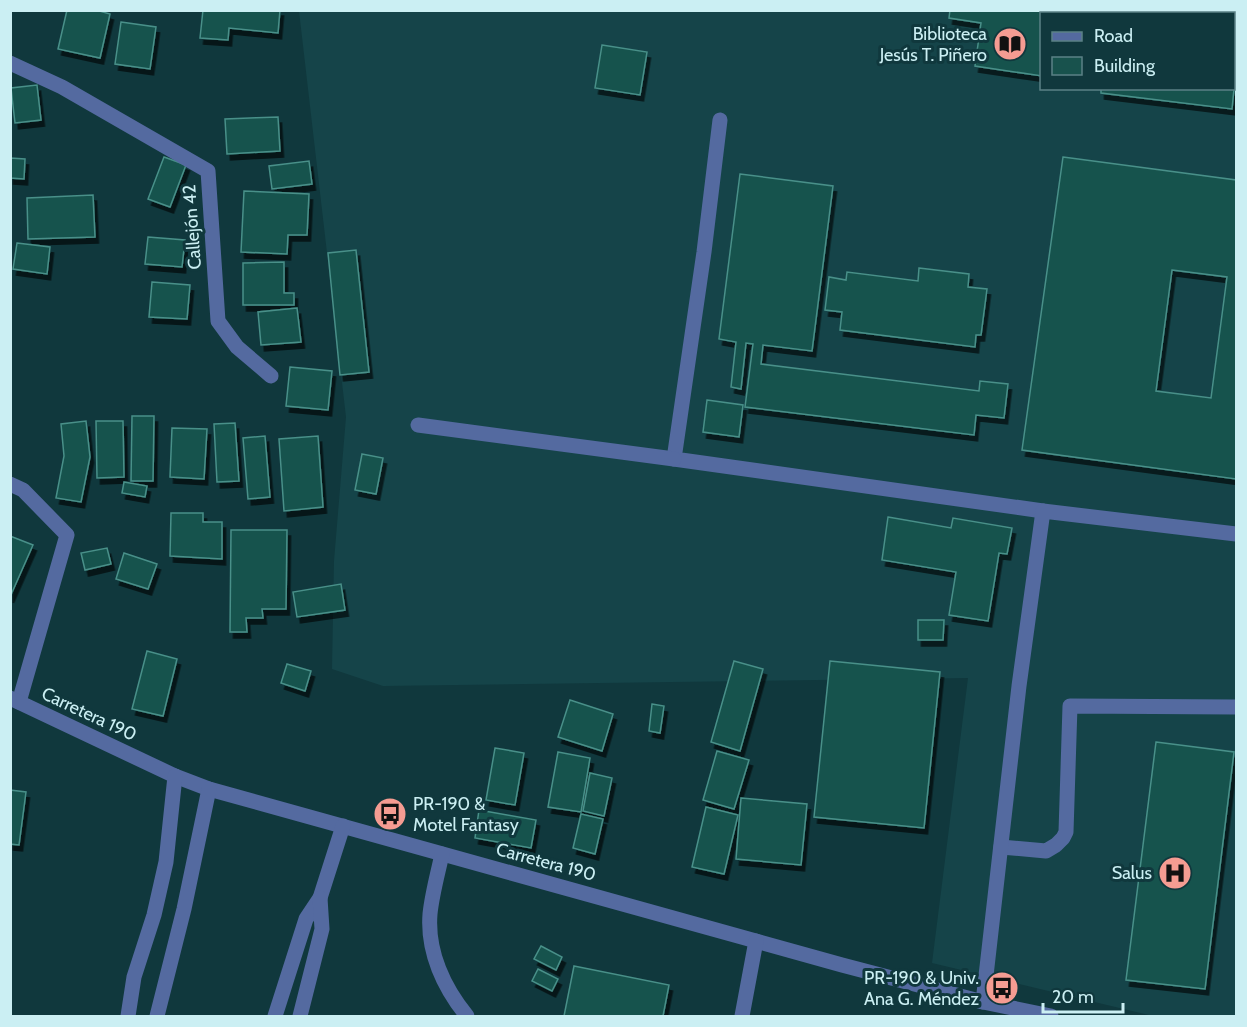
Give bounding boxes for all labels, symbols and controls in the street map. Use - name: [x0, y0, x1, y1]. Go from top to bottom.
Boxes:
- legend: [1040, 12, 1235, 90]
- place label: Biblioteca Jesús T. Piñero: [879, 23, 987, 66]
- text: Road: [1094, 25, 1133, 47]
- library icon: Biblioteca Jesús T. Piñero: [992, 26, 1028, 62]
- text: Building: [1094, 55, 1156, 77]
- street label: Callejón 42: [178, 184, 206, 270]
- street label: Carretera 190: [38, 682, 140, 746]
- place label: PR-190 & Motel Fantasy: [413, 793, 519, 836]
- bus stop icon: PR-190 & Motel Fantasy: [372, 796, 408, 832]
- street label: Carretera 190: [494, 838, 598, 886]
- hospital icon: Salus: [1157, 855, 1193, 891]
- place label: Salus: [1112, 862, 1152, 884]
- place label: PR-190 & Univ. Ana G. Méndez: [864, 967, 980, 1010]
- bus stop icon: PR-190 & Univ. Ana G. Méndez: [984, 970, 1020, 1006]
- scale bar: [1043, 976, 1122, 1014]
- text: 20 m: [1052, 986, 1094, 1008]

